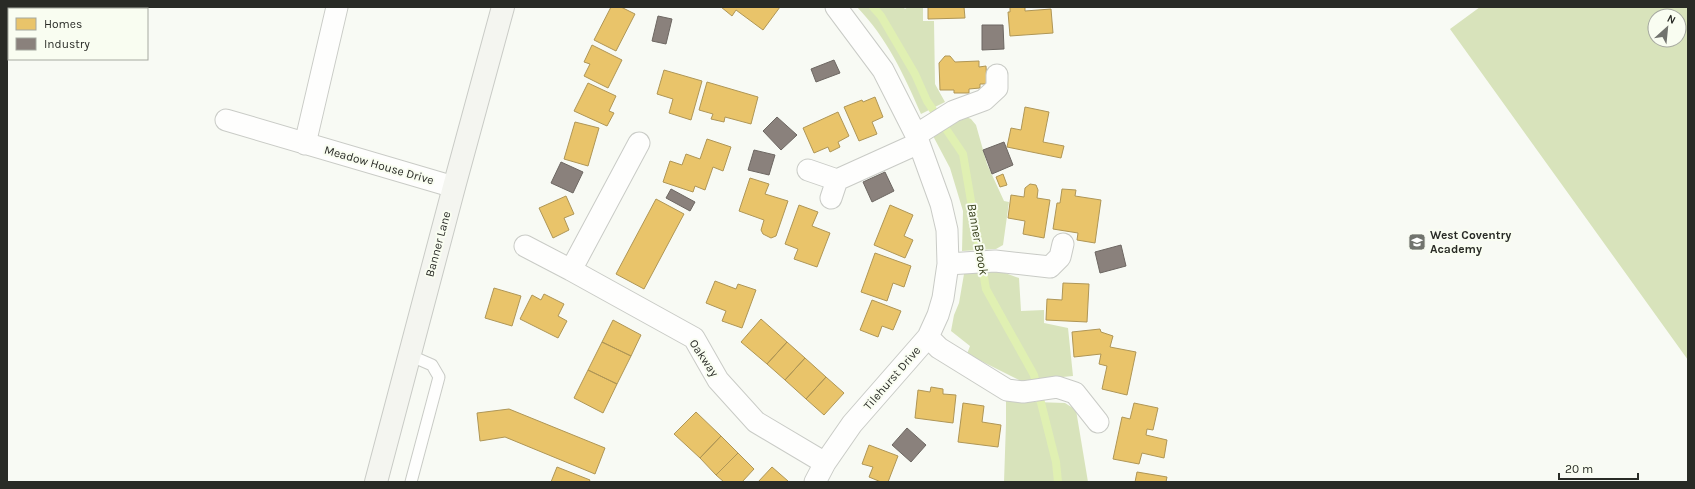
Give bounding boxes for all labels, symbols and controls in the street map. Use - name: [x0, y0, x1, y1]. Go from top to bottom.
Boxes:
- legend: [8, 8, 148, 60]
- north arrow: [1647, 8, 1687, 48]
- text: N: [1665, 12, 1678, 27]
- text: Homes: [44, 17, 82, 31]
- text: Industry: [44, 37, 90, 51]
- street label: Meadow House Drive: [323, 143, 435, 187]
- water label: Banner Brook: [964, 202, 992, 276]
- street label: Banner Lane: [422, 210, 454, 278]
- place label: West Coventry Academy: [1430, 228, 1511, 256]
- school or university icon: West Coventry Academy: [1407, 232, 1427, 252]
- street label: Oakway: [686, 337, 722, 380]
- street label: Tilehurst Drive: [861, 343, 923, 413]
- scale bar: [1559, 455, 1638, 481]
- text: 20 m: [1565, 462, 1593, 476]

